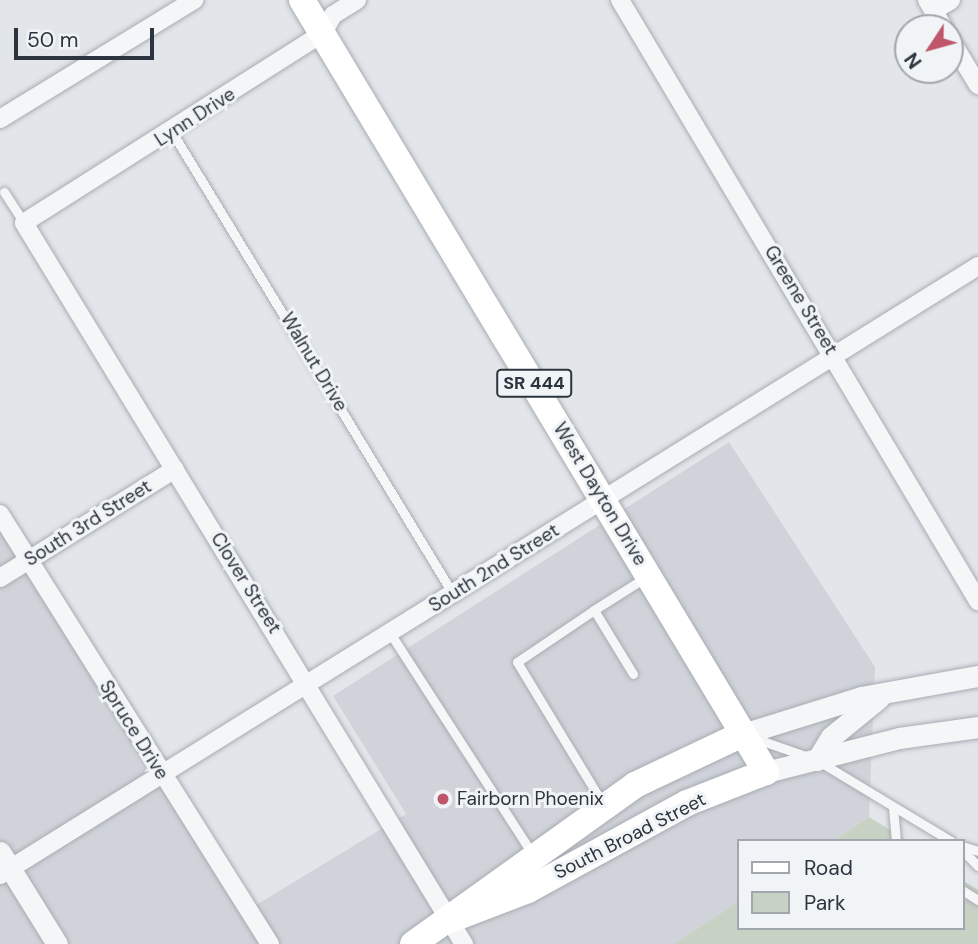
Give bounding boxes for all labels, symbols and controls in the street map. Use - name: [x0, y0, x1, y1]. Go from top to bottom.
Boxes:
- scale bar: [18, 14, 158, 58]
- north arrow: [894, 14, 964, 84]
- text: 50 m: [27, 26, 78, 54]
- text: N: [899, 48, 927, 73]
- street label: Lynn Drive: [151, 83, 239, 151]
- street label: Greene Street: [759, 241, 843, 359]
- street label: Walnut Drive: [276, 308, 352, 416]
- road number: SR 444: [496, 368, 572, 398]
- street label: West Dayton Drive: [548, 418, 652, 570]
- street label: South 3rd Street: [20, 475, 156, 571]
- street label: South 2nd Street: [425, 519, 563, 617]
- street label: Clover Street: [206, 528, 286, 638]
- street label: Spruce Drive: [95, 676, 173, 784]
- place label: Fairborn Phoenix: [457, 788, 603, 810]
- street label: South Broad Street: [550, 788, 710, 884]
- marker: Fairborn Phoenix: [435, 791, 451, 807]
- legend: [736, 839, 964, 930]
- text: Road: [804, 854, 853, 882]
- text: Park: [804, 889, 845, 917]

